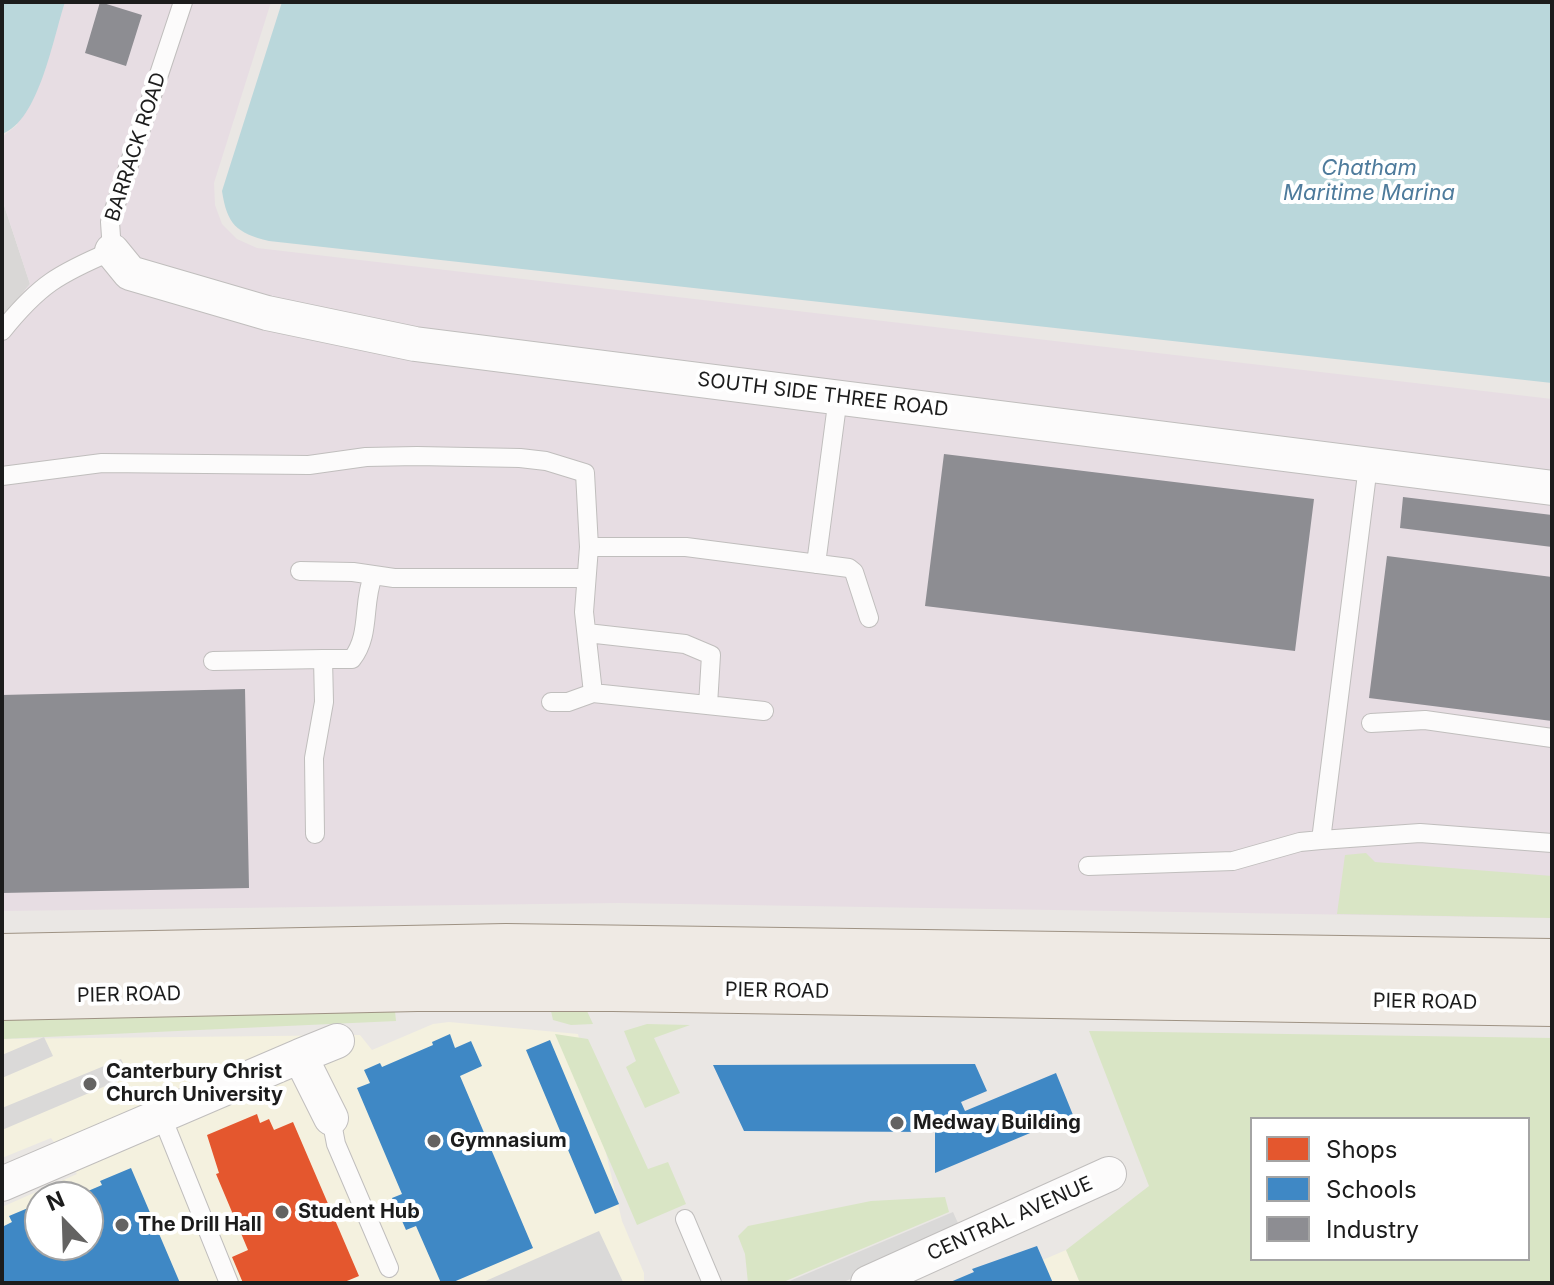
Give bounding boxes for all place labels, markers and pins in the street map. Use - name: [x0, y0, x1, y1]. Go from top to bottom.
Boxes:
- place label: Canterbury Christ Church University: [106, 1060, 283, 1107]
- marker: Canterbury Christ Church University: [81, 1075, 99, 1093]
- place label: Medway Building: [913, 1111, 1081, 1135]
- marker: Medway Building: [888, 1114, 906, 1132]
- place label: Gymnasium: [450, 1129, 567, 1153]
- marker: Gymnasium: [425, 1132, 443, 1150]
- place label: Student Hub: [298, 1200, 420, 1224]
- marker: Student Hub: [273, 1203, 291, 1221]
- place label: The Drill Hall: [138, 1213, 262, 1237]
- marker: The Drill Hall: [113, 1216, 131, 1234]

